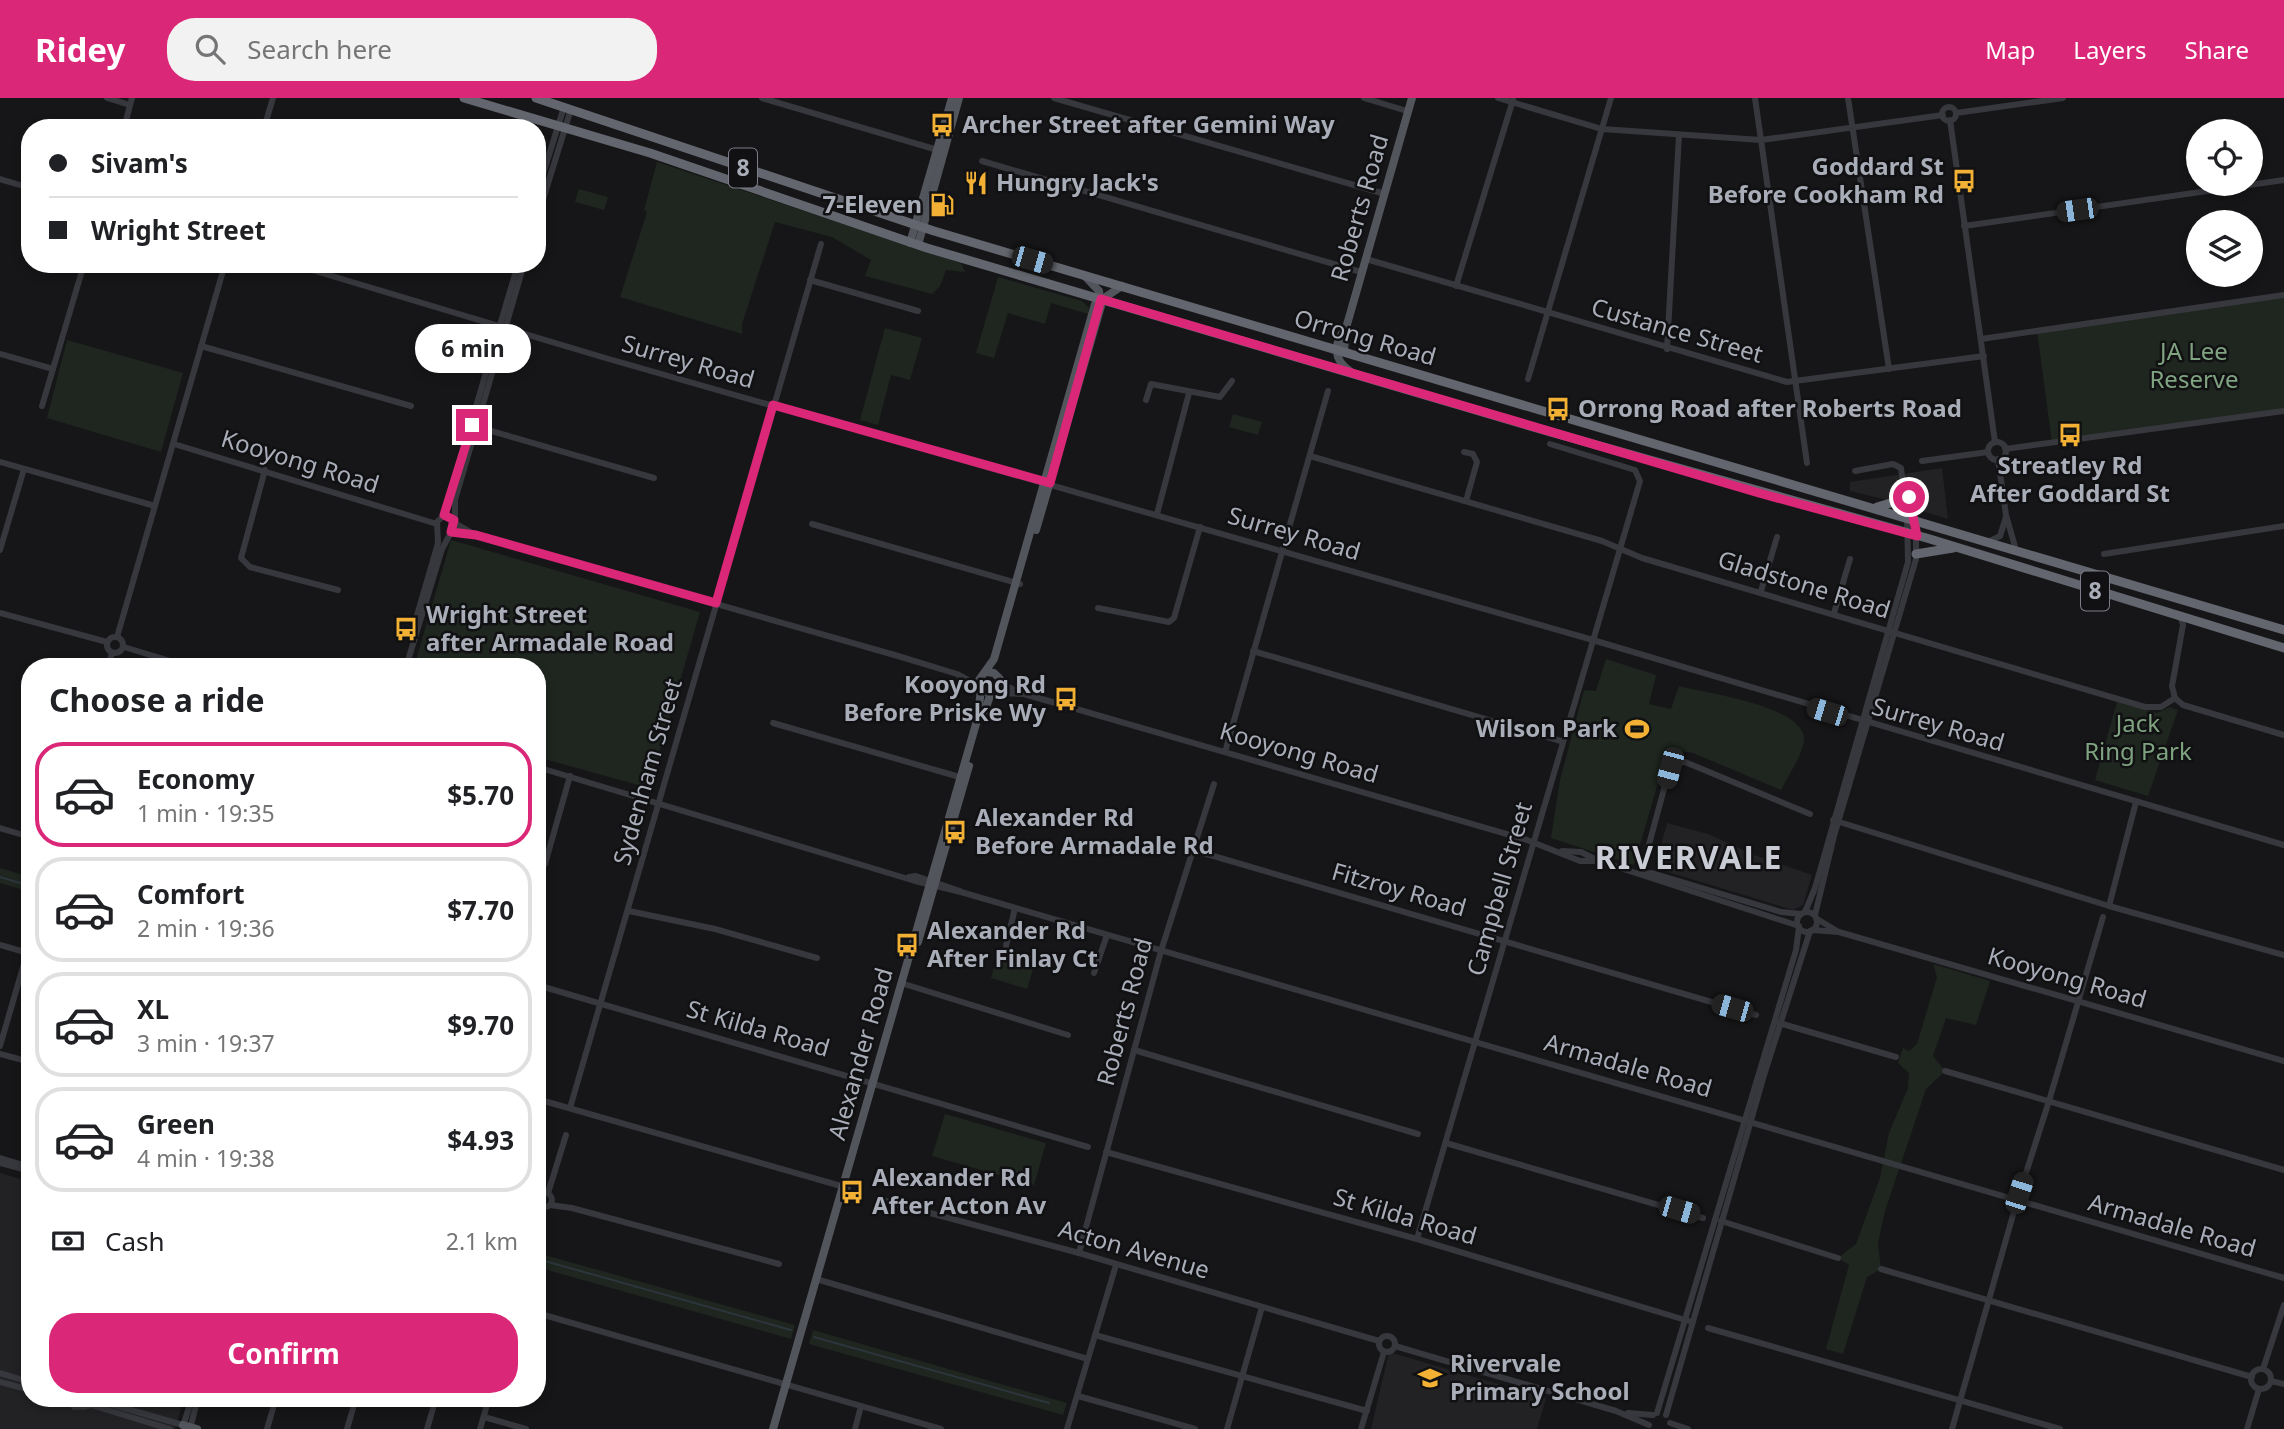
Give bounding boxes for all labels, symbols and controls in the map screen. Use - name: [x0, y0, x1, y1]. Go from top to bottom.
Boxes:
- search box: [167, 18, 657, 81]
- text: Ridey: [35, 27, 125, 72]
- icon: search: [191, 30, 229, 68]
- text: Search here: [247, 31, 392, 67]
- text: Map: [1985, 33, 2035, 66]
- text: Layers: [2073, 33, 2147, 66]
- text: Share: [2185, 33, 2249, 66]
- place label: Archer Street after Gemini Way: [962, 107, 1335, 140]
- bus stop icon: Archer Street after Gemini Way: [928, 111, 956, 139]
- map controls: [2186, 119, 2263, 287]
- button: locate: [2186, 119, 2263, 196]
- street label: Roberts Road: [1322, 130, 1395, 285]
- text: Sivam's: [91, 145, 188, 181]
- road number: 8: [729, 148, 757, 188]
- place label: Goddard St Before Cookham Rd: [1708, 149, 1944, 210]
- place label: Hungry Jack's: [996, 165, 1159, 198]
- bus stop icon: Goddard St Before Cookham Rd: [1950, 167, 1978, 195]
- restaurant icon: Hungry Jack's: [962, 169, 990, 197]
- place label: 7-Eleven: [823, 187, 922, 220]
- fuel station icon: 7-Eleven: [928, 191, 956, 219]
- car: [2055, 197, 2100, 223]
- button: layers: [2186, 210, 2263, 287]
- text: Wright Street: [91, 212, 266, 248]
- car: [1009, 244, 1056, 276]
- street label: Custance Street: [1588, 289, 1767, 370]
- street label: Orrong Road: [1291, 301, 1440, 373]
- callout: 6 min: [414, 324, 530, 372]
- street label: Surrey Road: [618, 326, 759, 395]
- text: 6 min: [441, 332, 505, 364]
- park label: JA Lee Reserve: [2149, 334, 2239, 395]
- place label: Orrong Road after Roberts Road: [1578, 391, 1962, 424]
- bus stop icon: Orrong Road after Roberts Road: [1544, 395, 1572, 423]
- route end: [456, 409, 488, 441]
- street label: Kooyong Road: [217, 421, 384, 500]
- bus stop icon: Streatley Rd After Goddard St: [2056, 421, 2084, 449]
- place label: Streatley Rd After Goddard St: [1970, 448, 2170, 509]
- route start: [1893, 481, 1925, 513]
- street label: Surrey Road: [1224, 498, 1365, 567]
- street label: Gladstone Road: [1714, 542, 1895, 625]
- road number: 8: [2081, 572, 2109, 610]
- place label: Wright Street after Armadale Road: [426, 597, 674, 658]
- bus stop icon: Wright Street after Armadale Road: [392, 615, 420, 643]
- place label: Kooyong Rd Before Priske Wy: [843, 667, 1046, 728]
- street label: Sydenham Street: [604, 674, 689, 869]
- text: Choose a ride: [49, 678, 265, 721]
- bus stop icon: Kooyong Rd Before Priske Wy: [1052, 685, 1080, 713]
- street label: Surrey Road: [1868, 689, 2009, 758]
- car: [1804, 696, 1851, 728]
- park label: Jack Ring Park: [2084, 706, 2192, 767]
- place label: Wilson Park: [1476, 711, 1617, 744]
- street label: Kooyong Road: [1216, 713, 1383, 790]
- sports icon: Wilson Park: [1623, 715, 1651, 743]
- car: [1655, 745, 1686, 791]
- text: Economy: [137, 761, 255, 797]
- icon: car: [53, 763, 116, 826]
- text: $5.70: [447, 777, 514, 813]
- text: 1 min · 19:35: [137, 797, 275, 829]
- street label: Campbell Street: [1458, 797, 1539, 980]
- place label: Alexander Rd Before Armadale Rd: [975, 800, 1214, 861]
- bus stop icon: Alexander Rd Before Armadale Rd: [941, 818, 969, 846]
- district label: RIVERVALE: [1595, 835, 1783, 878]
- street label: Fitzroy Road: [1328, 854, 1470, 923]
- text: Comfort: [137, 876, 245, 912]
- icon: car: [53, 878, 116, 941]
- text: $7.70: [447, 892, 514, 928]
- text: 2 min · 19:36: [137, 912, 275, 944]
- place label: Alexander Rd After Finlay Ct: [927, 913, 1098, 974]
- bus stop icon: Alexander Rd After Finlay Ct: [893, 931, 921, 959]
- street label: Roberts Road: [1088, 934, 1159, 1089]
- street label: Kooyong Road: [1984, 938, 2151, 1015]
- street label: Alexander Road: [819, 964, 900, 1144]
- text: XL: [137, 991, 169, 1027]
- street label: St Kilda Road: [683, 991, 834, 1064]
- car: [1709, 992, 1756, 1024]
- icon: car: [53, 993, 116, 1056]
- text: $9.70: [447, 1007, 514, 1043]
- street label: Armadale Road: [1541, 1025, 1716, 1104]
- text: 3 min · 19:37: [137, 1027, 275, 1059]
- text: Green: [137, 1106, 215, 1142]
- icon: car: [53, 1108, 116, 1171]
- text: $4.93: [447, 1122, 514, 1158]
- text: 4 min · 19:38: [137, 1142, 275, 1174]
- place label: Alexander Rd After Acton Av: [872, 1160, 1046, 1221]
- car: [2003, 1170, 2036, 1216]
- bus stop icon: Alexander Rd After Acton Av: [838, 1178, 866, 1206]
- street label: St Kilda Road: [1330, 1179, 1481, 1252]
- street label: Armadale Road: [2085, 1185, 2260, 1264]
- car: [1656, 1194, 1703, 1226]
- street label: Acton Avenue: [1055, 1211, 1214, 1286]
- icon: cash: [49, 1222, 87, 1260]
- text: Cash: [105, 1223, 165, 1259]
- text: 2.1 km: [446, 1225, 518, 1257]
- button: Confirm: [49, 1313, 518, 1393]
- place label: Rivervale Primary School: [1450, 1346, 1630, 1407]
- school or university icon: Rivervale Primary School: [1416, 1364, 1444, 1392]

